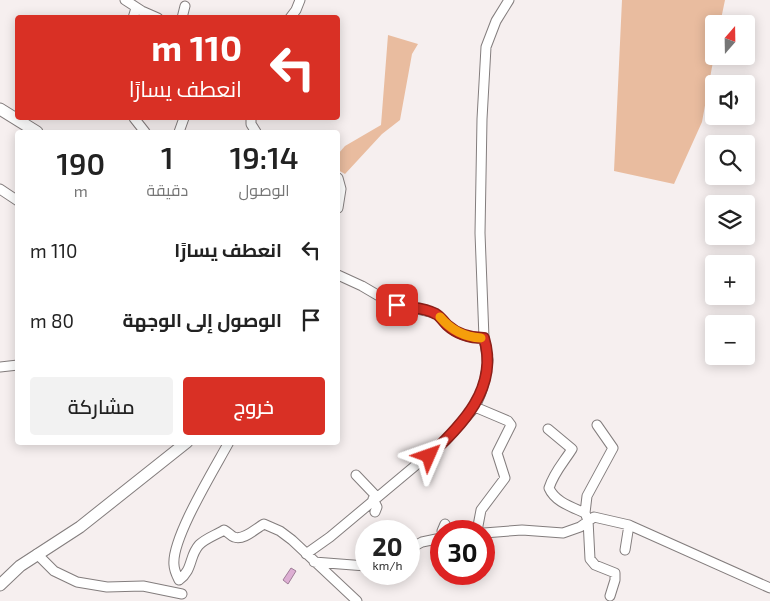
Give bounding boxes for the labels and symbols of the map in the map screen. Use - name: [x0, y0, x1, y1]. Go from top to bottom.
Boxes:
- north arrow: [705, 15, 755, 65]
- pin: [376, 284, 418, 326]
- position arrow: [402, 429, 454, 481]
- speed limit sign: 30: [430, 520, 495, 585]

